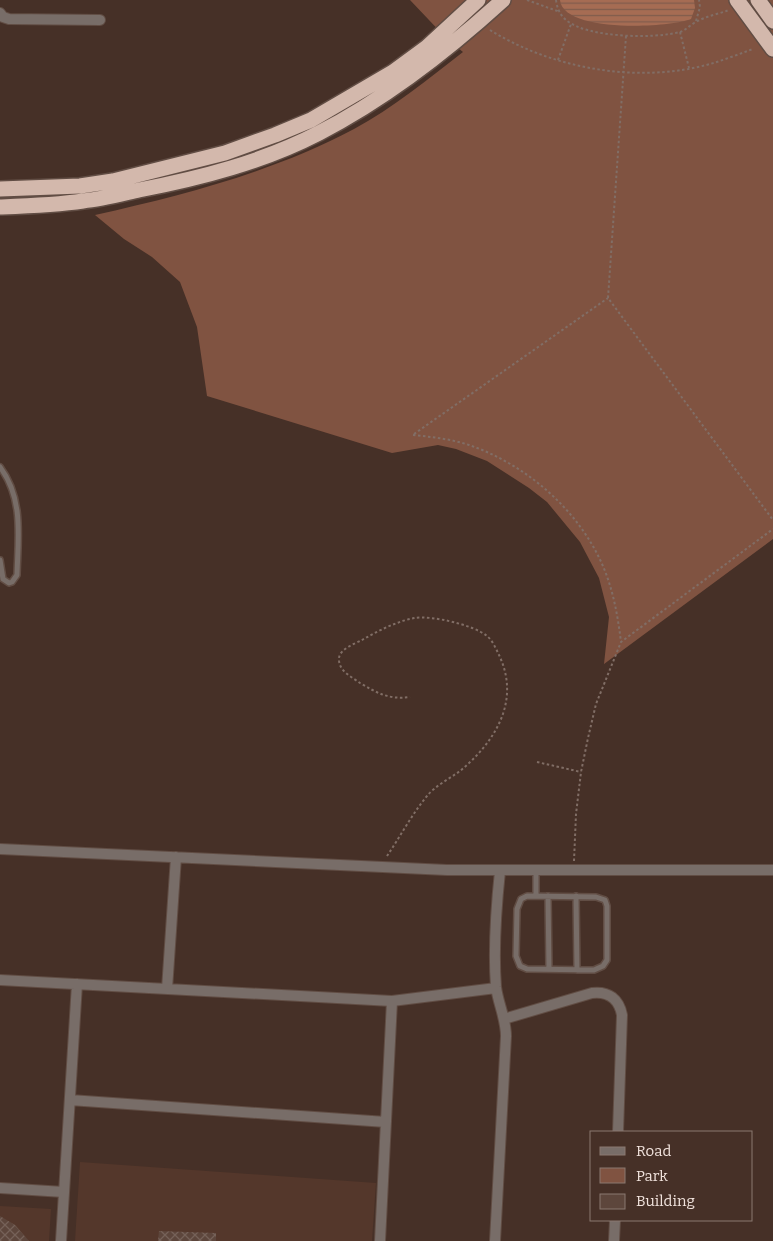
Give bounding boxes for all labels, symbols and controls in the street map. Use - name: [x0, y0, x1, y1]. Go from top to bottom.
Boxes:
- legend: [590, 1131, 753, 1221]
- text: Road: [636, 1142, 671, 1160]
- text: Park: [636, 1167, 668, 1185]
- text: Building: [636, 1192, 695, 1210]

